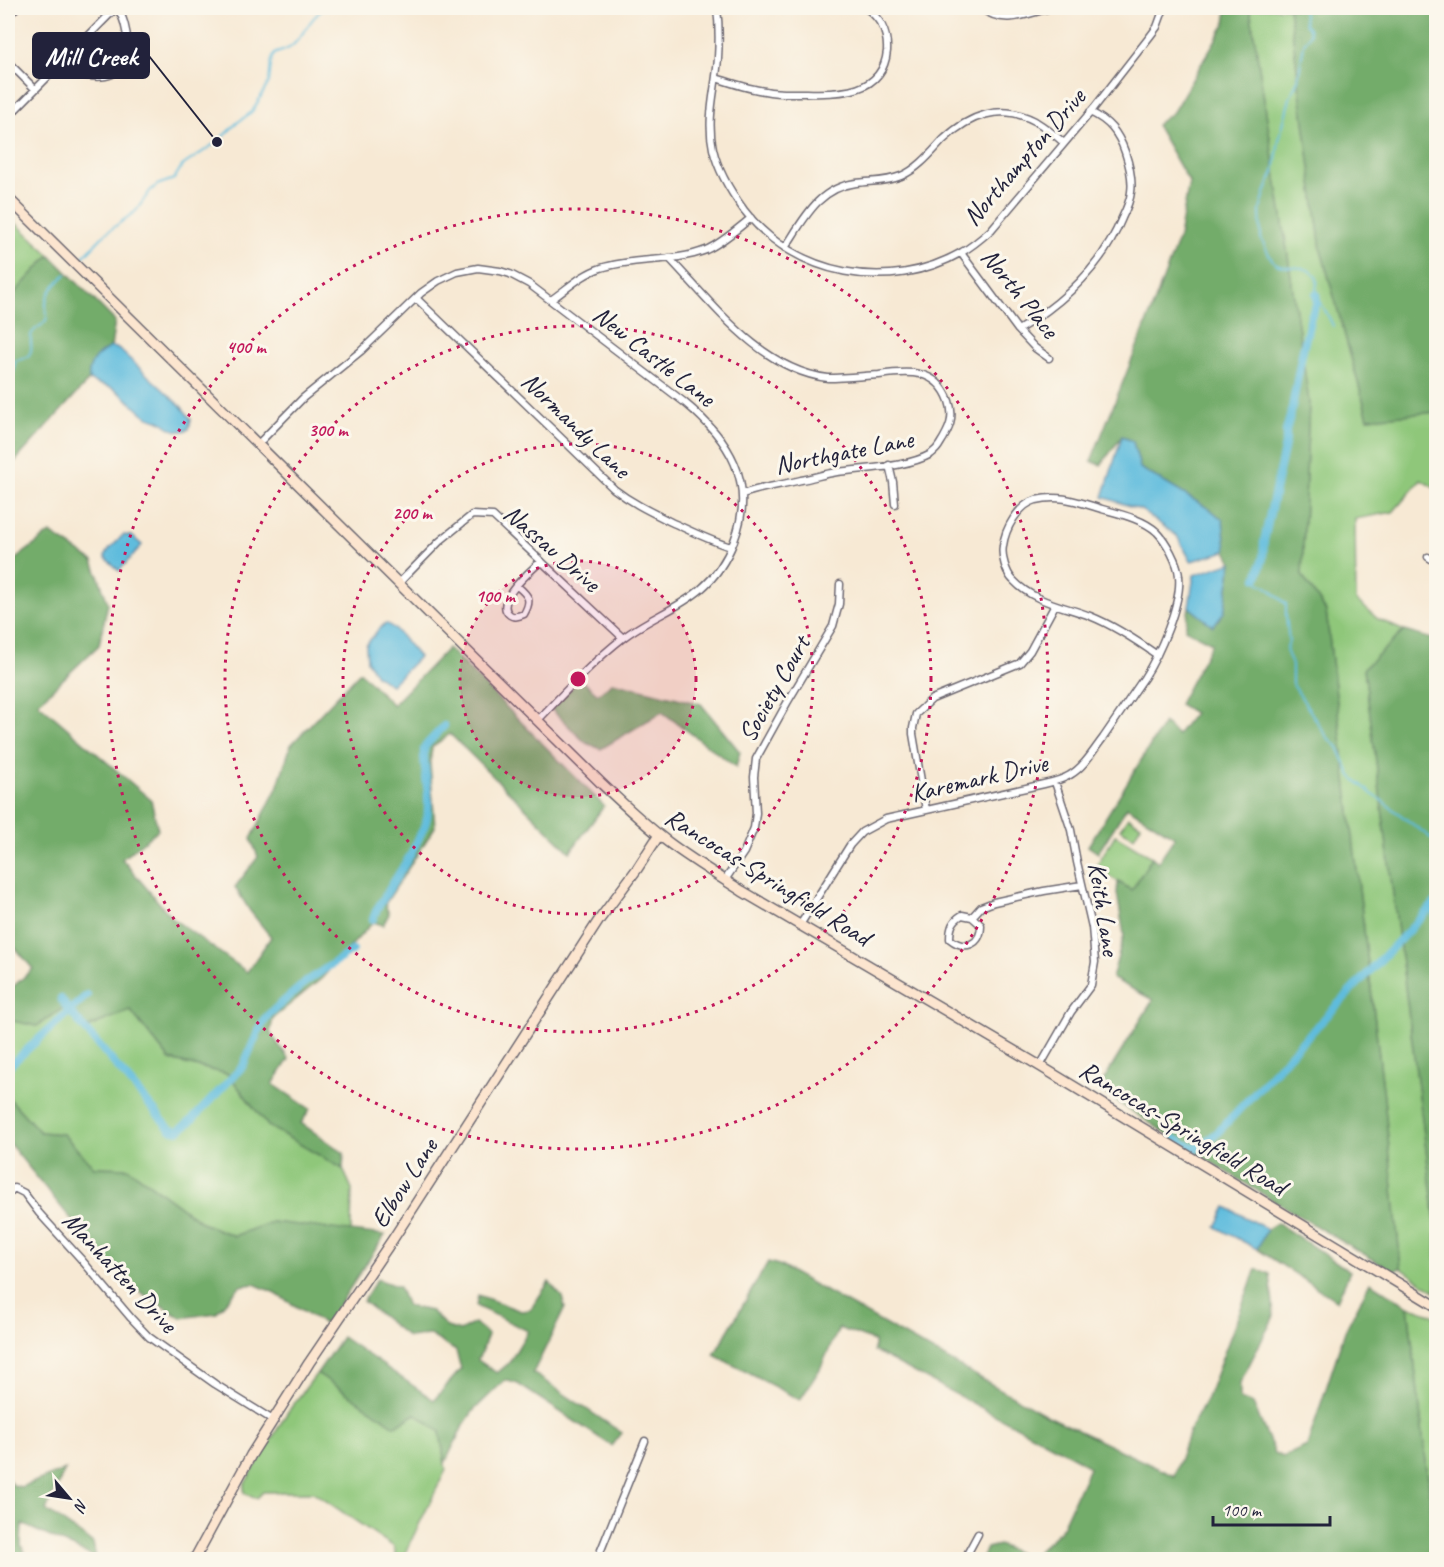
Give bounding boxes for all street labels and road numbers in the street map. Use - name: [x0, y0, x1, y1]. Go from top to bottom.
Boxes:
- street label: Northampton Drive: [955, 80, 1094, 233]
- street label: North Place: [974, 241, 1067, 346]
- street label: New Castle Lane: [586, 298, 723, 415]
- street label: Normandy Lane: [514, 365, 639, 487]
- street label: Northgate Lane: [772, 422, 917, 482]
- street label: Nassau Drive: [497, 497, 608, 600]
- street label: Society Court: [730, 628, 819, 748]
- street label: Karemark Drive: [908, 746, 1052, 810]
- street label: Rancocas-Springfield Road: [659, 800, 880, 956]
- street label: Keith Lane: [1080, 860, 1128, 960]
- street label: Rancocas-Springfield Road: [1073, 1053, 1296, 1205]
- street label: Elbow Lane: [363, 1131, 446, 1234]
- street label: Manhatten Drive: [55, 1204, 186, 1341]

